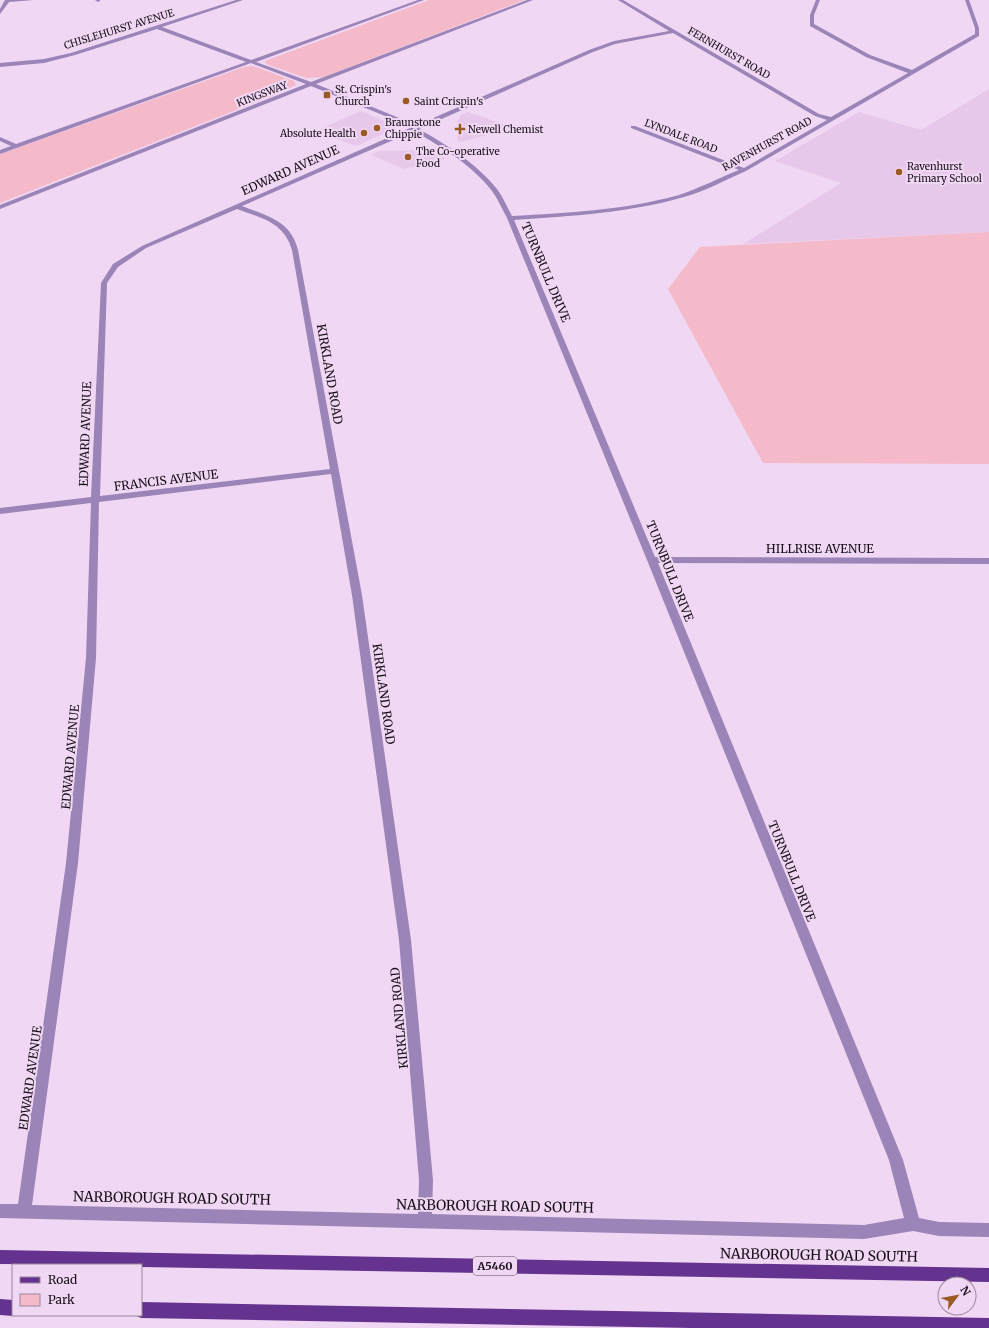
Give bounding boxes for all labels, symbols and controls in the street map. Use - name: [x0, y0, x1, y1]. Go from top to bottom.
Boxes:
- street label: CHISLEHURST AVENUE: [62, 6, 176, 52]
- street label: FERNHURST ROAD: [685, 24, 773, 82]
- street label: KINGSWAY: [235, 78, 290, 110]
- place label: St. Crispin's Church: [335, 83, 391, 108]
- marker: St. Crispin's Church: [322, 90, 332, 100]
- place label: Saint Crispin's: [414, 95, 483, 108]
- marker: Saint Crispin's: [401, 96, 411, 106]
- street label: RAVENHURST ROAD: [720, 114, 814, 174]
- place label: Braunstone Chippie: [385, 116, 440, 141]
- street label: LYNDALE ROAD: [643, 116, 720, 156]
- marker: Braunstone Chippie: [372, 123, 382, 133]
- place label: Newell Chemist: [468, 123, 544, 136]
- marker: Newell Chemist: [455, 124, 465, 134]
- place label: Absolute Health: [279, 127, 356, 140]
- marker: Absolute Health: [359, 128, 369, 138]
- street label: EDWARD AVENUE: [239, 142, 342, 198]
- place label: The Co-operative Food: [416, 145, 500, 170]
- marker: The Co-operative Food: [403, 152, 413, 162]
- place label: Ravenhurst Primary School: [907, 160, 982, 185]
- marker: Ravenhurst Primary School: [894, 167, 904, 177]
- street label: TURNBULL DRIVE: [518, 220, 574, 325]
- street label: KIRKLAND ROAD: [314, 323, 346, 425]
- street label: EDWARD AVENUE: [76, 381, 94, 487]
- street label: FRANCIS AVENUE: [113, 466, 219, 494]
- street label: TURNBULL DRIVE: [643, 518, 697, 624]
- street label: HILLRISE AVENUE: [766, 541, 874, 556]
- street label: KIRKLAND ROAD: [369, 643, 399, 745]
- street label: EDWARD AVENUE: [58, 704, 82, 810]
- street label: TURNBULL DRIVE: [765, 818, 819, 924]
- street label: KIRKLAND ROAD: [387, 967, 411, 1069]
- street label: EDWARD AVENUE: [15, 1024, 45, 1131]
- street label: NARBOROUGH ROAD SOUTH: [73, 1187, 271, 1209]
- street label: NARBOROUGH ROAD SOUTH: [396, 1195, 594, 1217]
- street label: NARBOROUGH ROAD SOUTH: [720, 1244, 918, 1266]
- road number: A5460: [473, 1257, 517, 1275]
- legend: [12, 1264, 142, 1316]
- text: Road: [48, 1272, 77, 1287]
- north arrow: [937, 1276, 977, 1316]
- text: N: [957, 1283, 974, 1298]
- text: Park: [48, 1292, 75, 1307]

